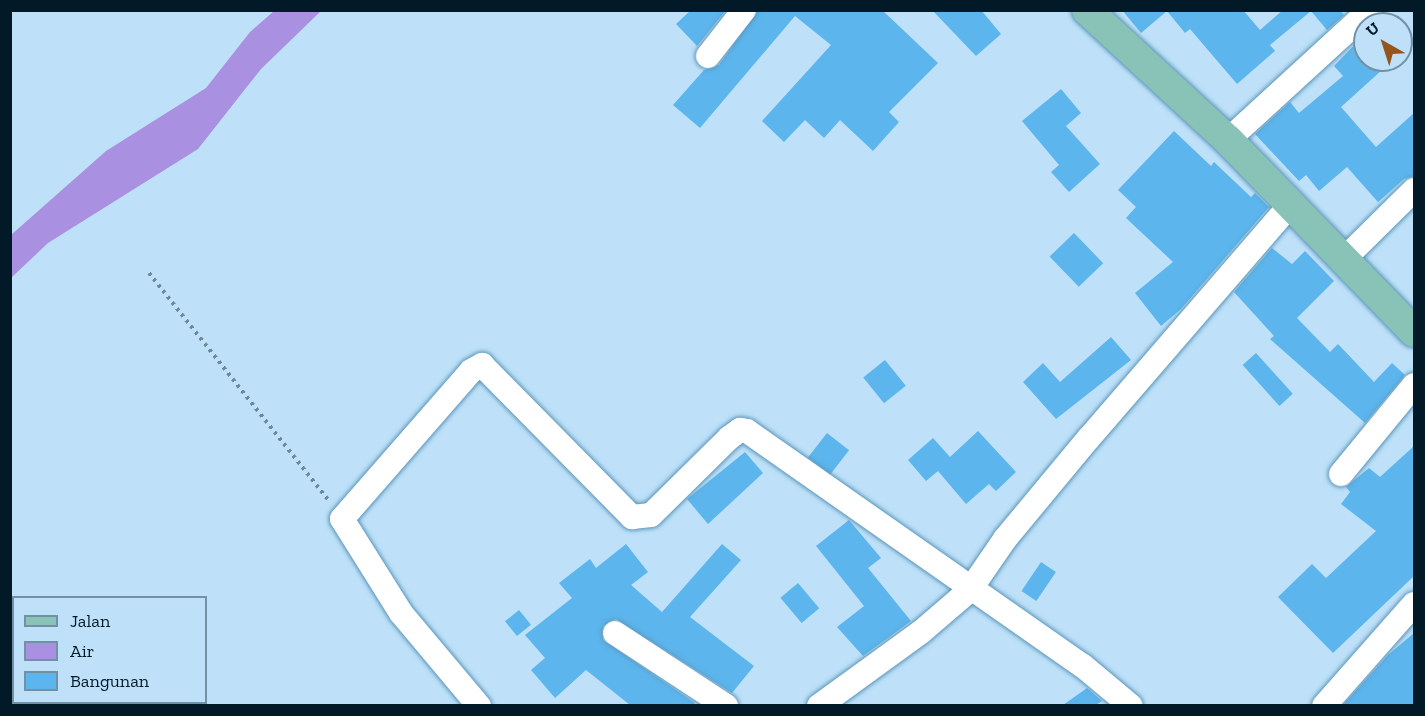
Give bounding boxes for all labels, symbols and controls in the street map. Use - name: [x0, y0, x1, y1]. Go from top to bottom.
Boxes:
- north arrow: [1353, 12, 1413, 72]
- text: U: [1362, 18, 1383, 40]
- legend: [12, 596, 207, 704]
- text: Jalan: [70, 610, 110, 632]
- text: Air: [70, 640, 94, 662]
- text: Bangunan: [70, 670, 149, 692]

